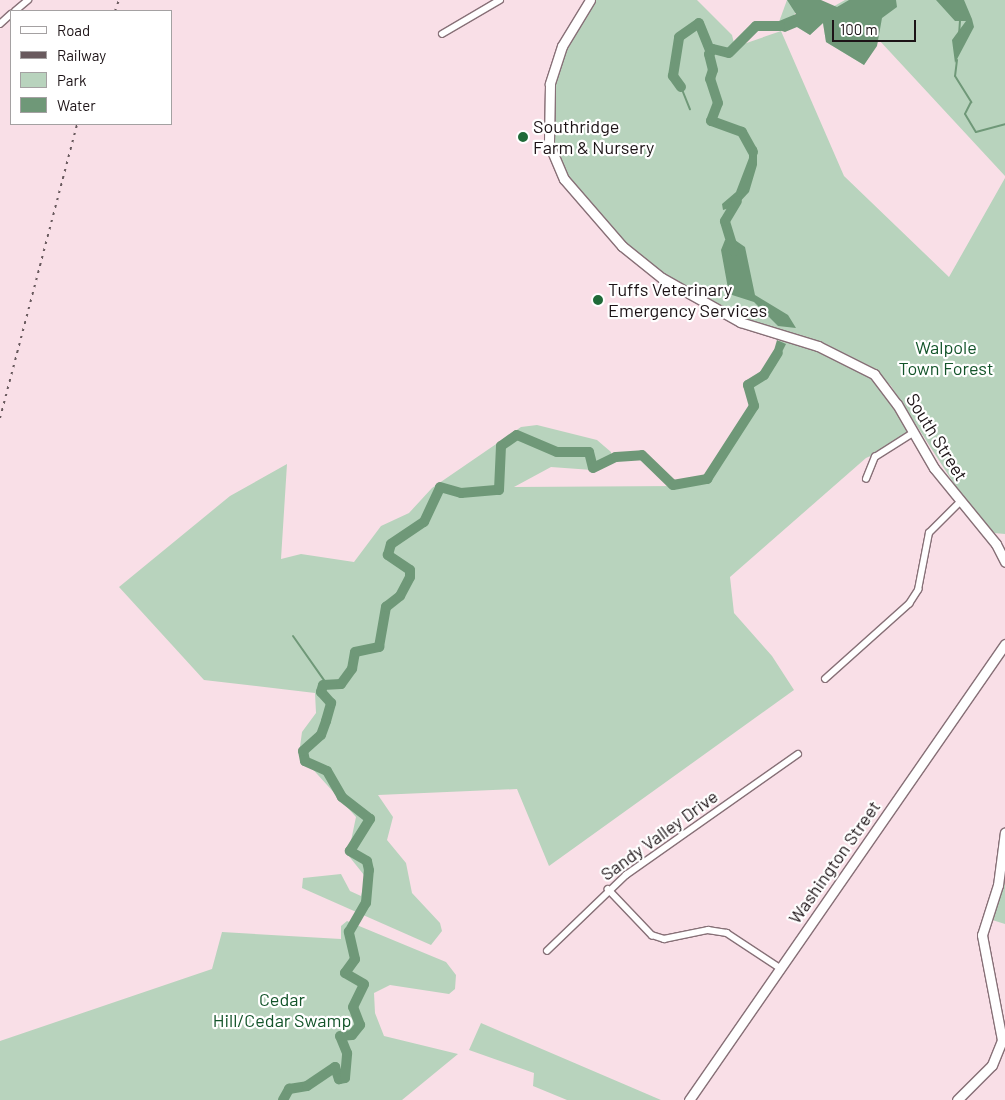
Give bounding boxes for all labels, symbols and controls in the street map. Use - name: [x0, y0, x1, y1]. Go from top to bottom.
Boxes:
- legend: [10, 10, 172, 125]
- scale bar: [835, 10, 919, 42]
- text: 100 m: [840, 20, 878, 38]
- text: Road: [57, 21, 90, 39]
- text: Railway: [57, 46, 106, 64]
- text: Park: [57, 71, 86, 89]
- text: Water: [57, 96, 96, 114]
- place label: Southridge Farm & Nursery: [533, 116, 654, 158]
- marker: Southridge Farm & Nursery: [517, 131, 529, 143]
- place label: Tuffs Veterinary Emergency Services: [608, 279, 767, 322]
- marker: Tuffs Veterinary Emergency Services: [592, 294, 604, 306]
- park label: Walpole Town Forest: [898, 337, 994, 379]
- street label: South Street: [902, 389, 972, 485]
- street label: Sandy Valley Drive: [596, 785, 722, 885]
- street label: Washington Street: [784, 796, 884, 928]
- park label: Cedar Hill/Cedar Swamp: [213, 989, 351, 1032]

